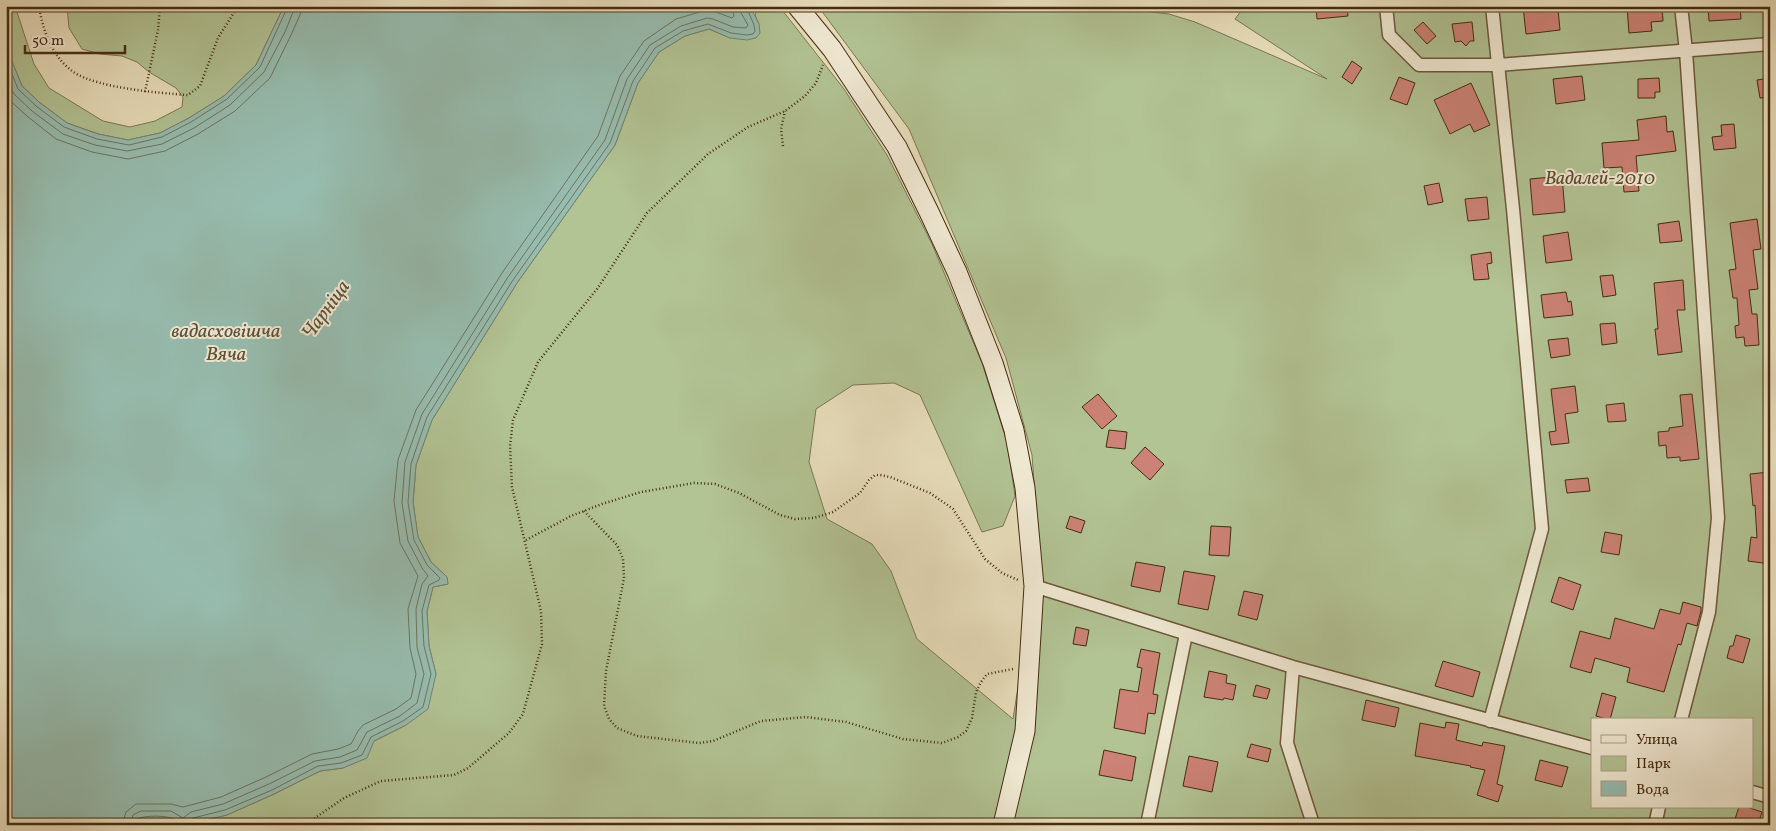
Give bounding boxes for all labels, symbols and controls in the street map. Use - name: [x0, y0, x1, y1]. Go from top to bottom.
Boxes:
- scale bar: [25, 22, 125, 54]
- text: 50 m: [32, 31, 64, 52]
- park label: Вадалей-2010: [1545, 166, 1656, 192]
- water label: Чарніца: [296, 275, 358, 345]
- water label: вадасховішча Вяча: [172, 318, 280, 369]
- legend: [1591, 718, 1754, 808]
- text: Улица: [1636, 730, 1678, 751]
- text: Парк: [1636, 754, 1671, 775]
- text: Вода: [1636, 780, 1669, 801]

